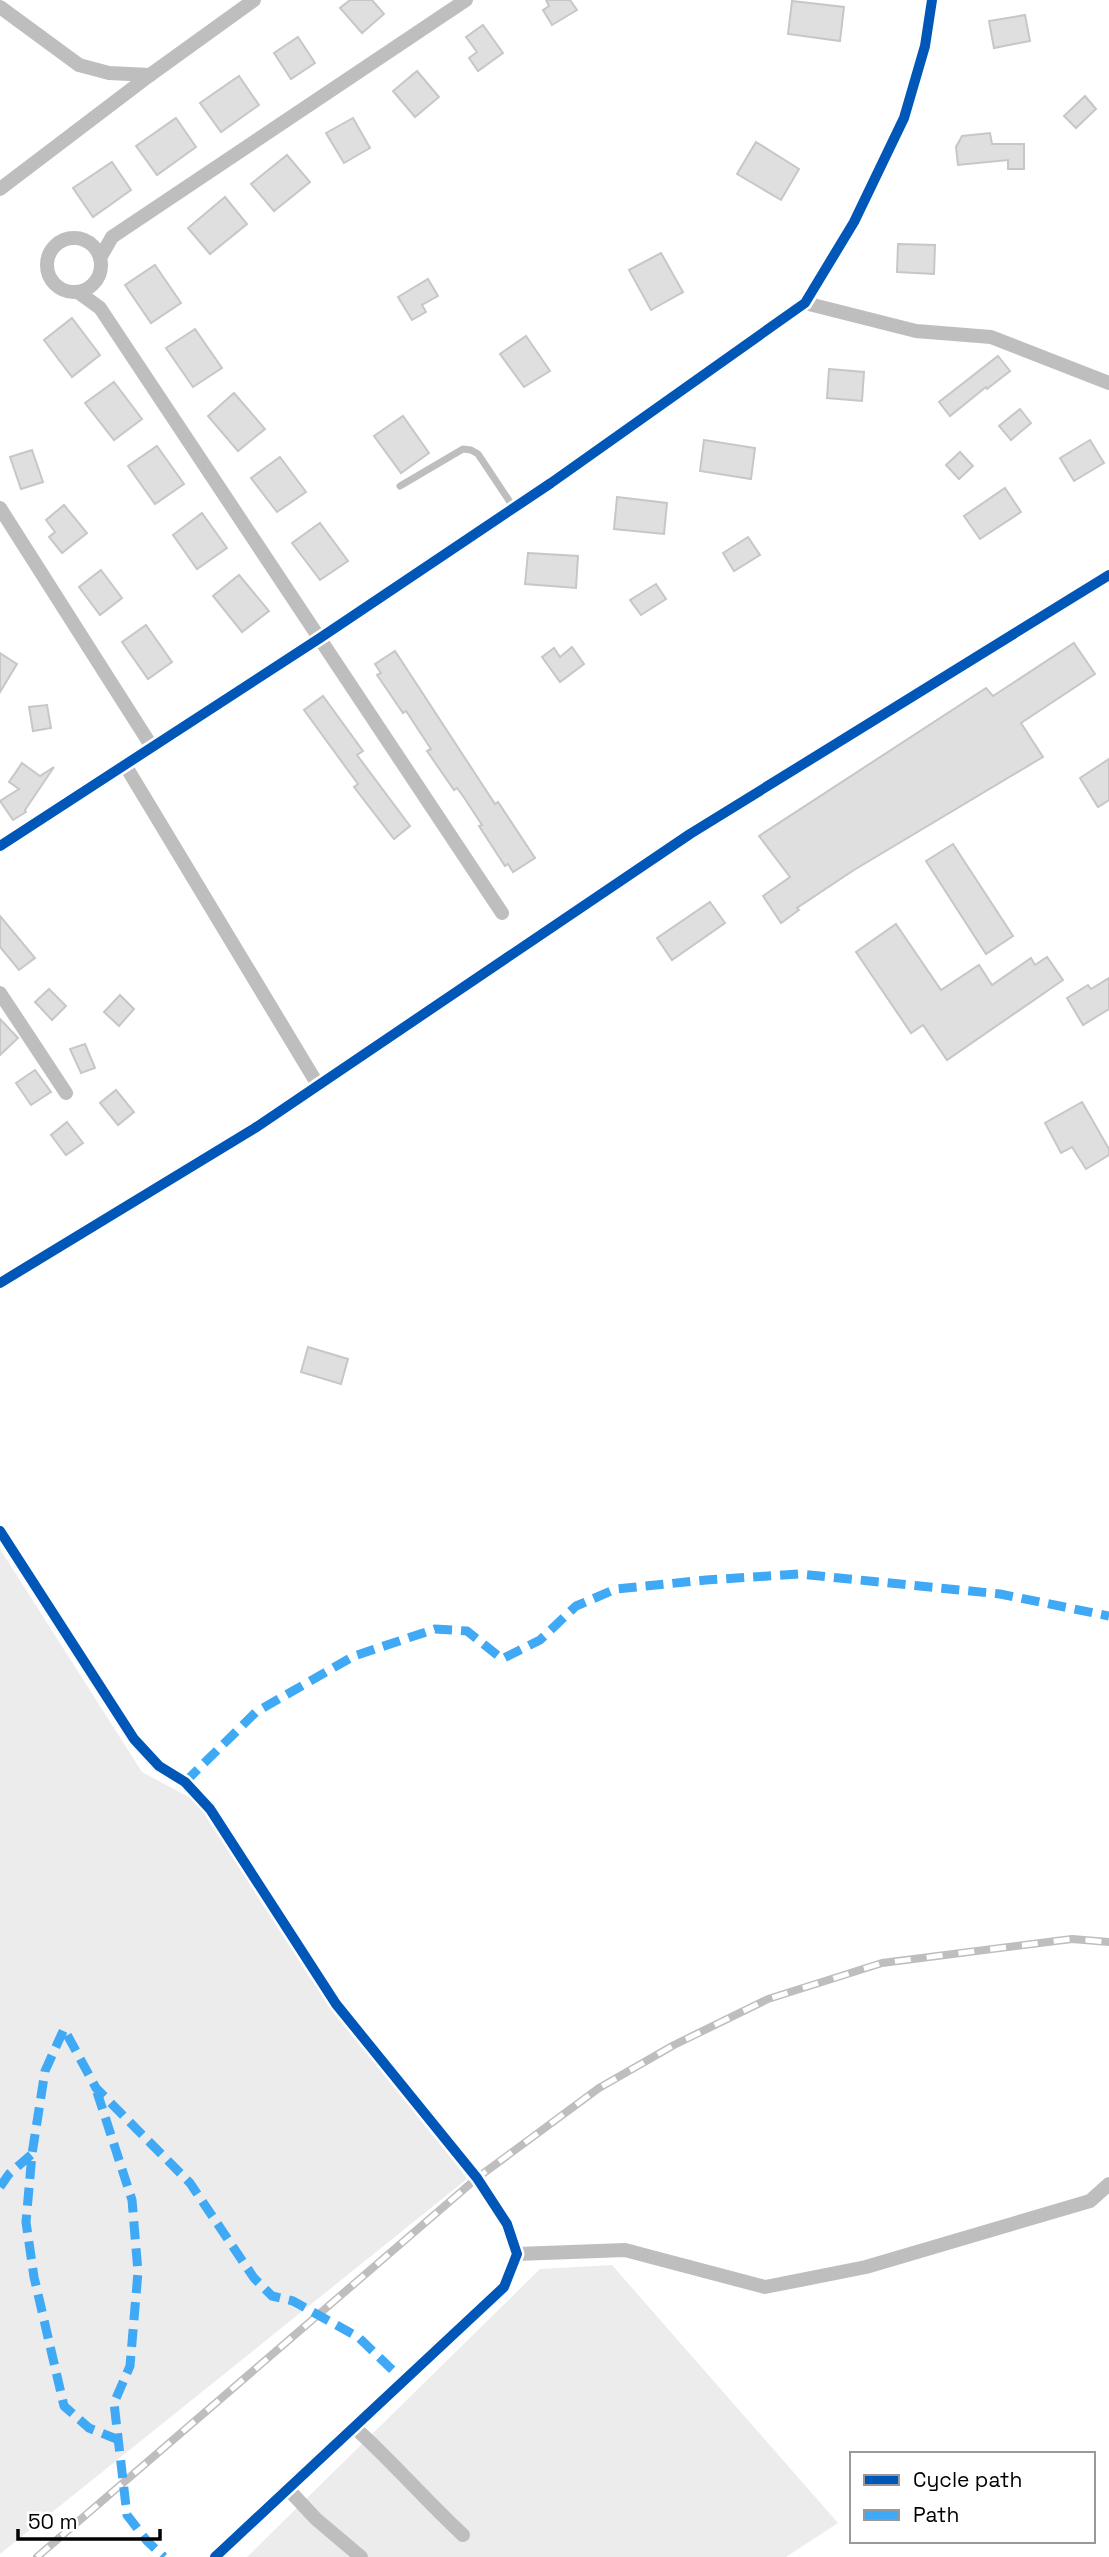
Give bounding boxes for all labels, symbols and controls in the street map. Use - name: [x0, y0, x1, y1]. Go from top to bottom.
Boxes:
- legend: [850, 2452, 1095, 2543]
- text: Cycle path: [913, 2466, 1022, 2493]
- scale bar: [18, 2498, 159, 2542]
- text: Path: [913, 2501, 959, 2528]
- text: 50 m: [28, 2508, 78, 2535]

